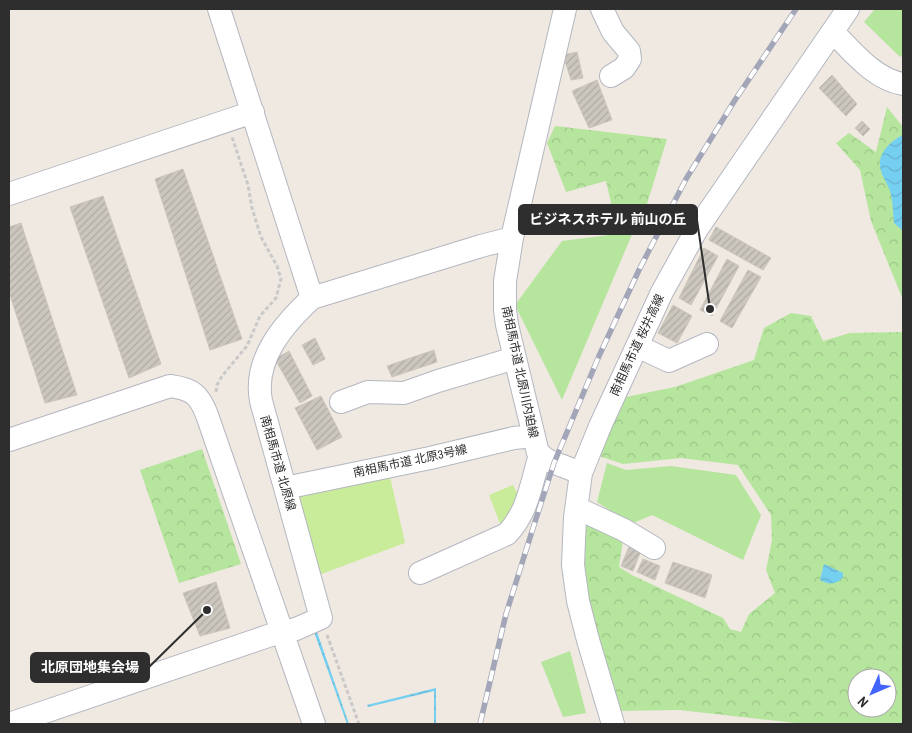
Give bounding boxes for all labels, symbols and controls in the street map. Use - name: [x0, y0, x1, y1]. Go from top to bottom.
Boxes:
- callout: ビジネスホテル 前山の丘: [519, 205, 697, 234]
- text: ビジネスホテル 前山の丘: [529, 210, 687, 228]
- street label: 南相馬市道 桜井高線: [606, 291, 668, 399]
- street label: 南相馬市道 北原川内廹線: [498, 304, 542, 440]
- street label: 南相馬市道 北原線: [257, 413, 299, 513]
- street label: 南相馬市道 北原3号線: [351, 441, 469, 481]
- callout: 北原団地集会場: [31, 653, 149, 682]
- text: 北原団地集会場: [41, 658, 139, 676]
- north arrow: [847, 668, 897, 718]
- text: N: [854, 693, 872, 711]

